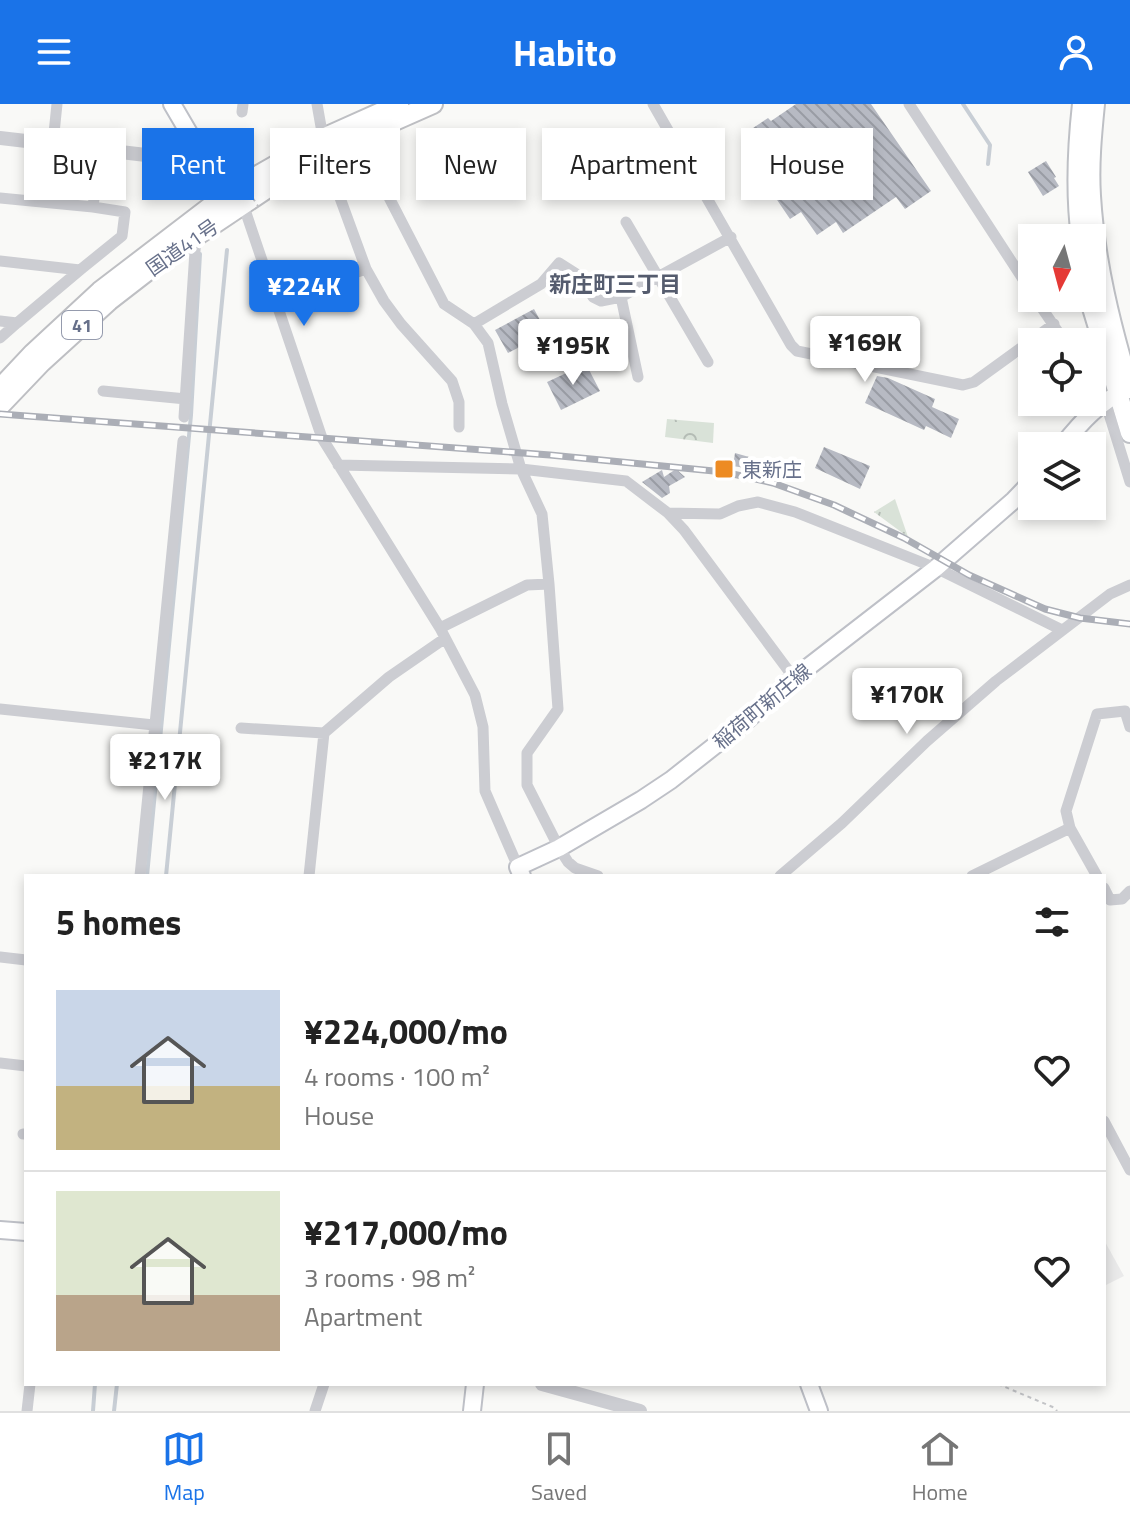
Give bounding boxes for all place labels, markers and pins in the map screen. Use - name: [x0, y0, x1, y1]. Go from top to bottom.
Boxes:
- pin: ¥224K: [248, 260, 360, 328]
- pin: ¥169K: [809, 316, 921, 384]
- pin: ¥195K: [517, 319, 629, 387]
- place label: 東新庄: [742, 454, 802, 485]
- marker: 東新庄: [713, 458, 735, 480]
- pin: ¥170K: [851, 668, 963, 736]
- pin: ¥217K: [109, 734, 221, 802]

